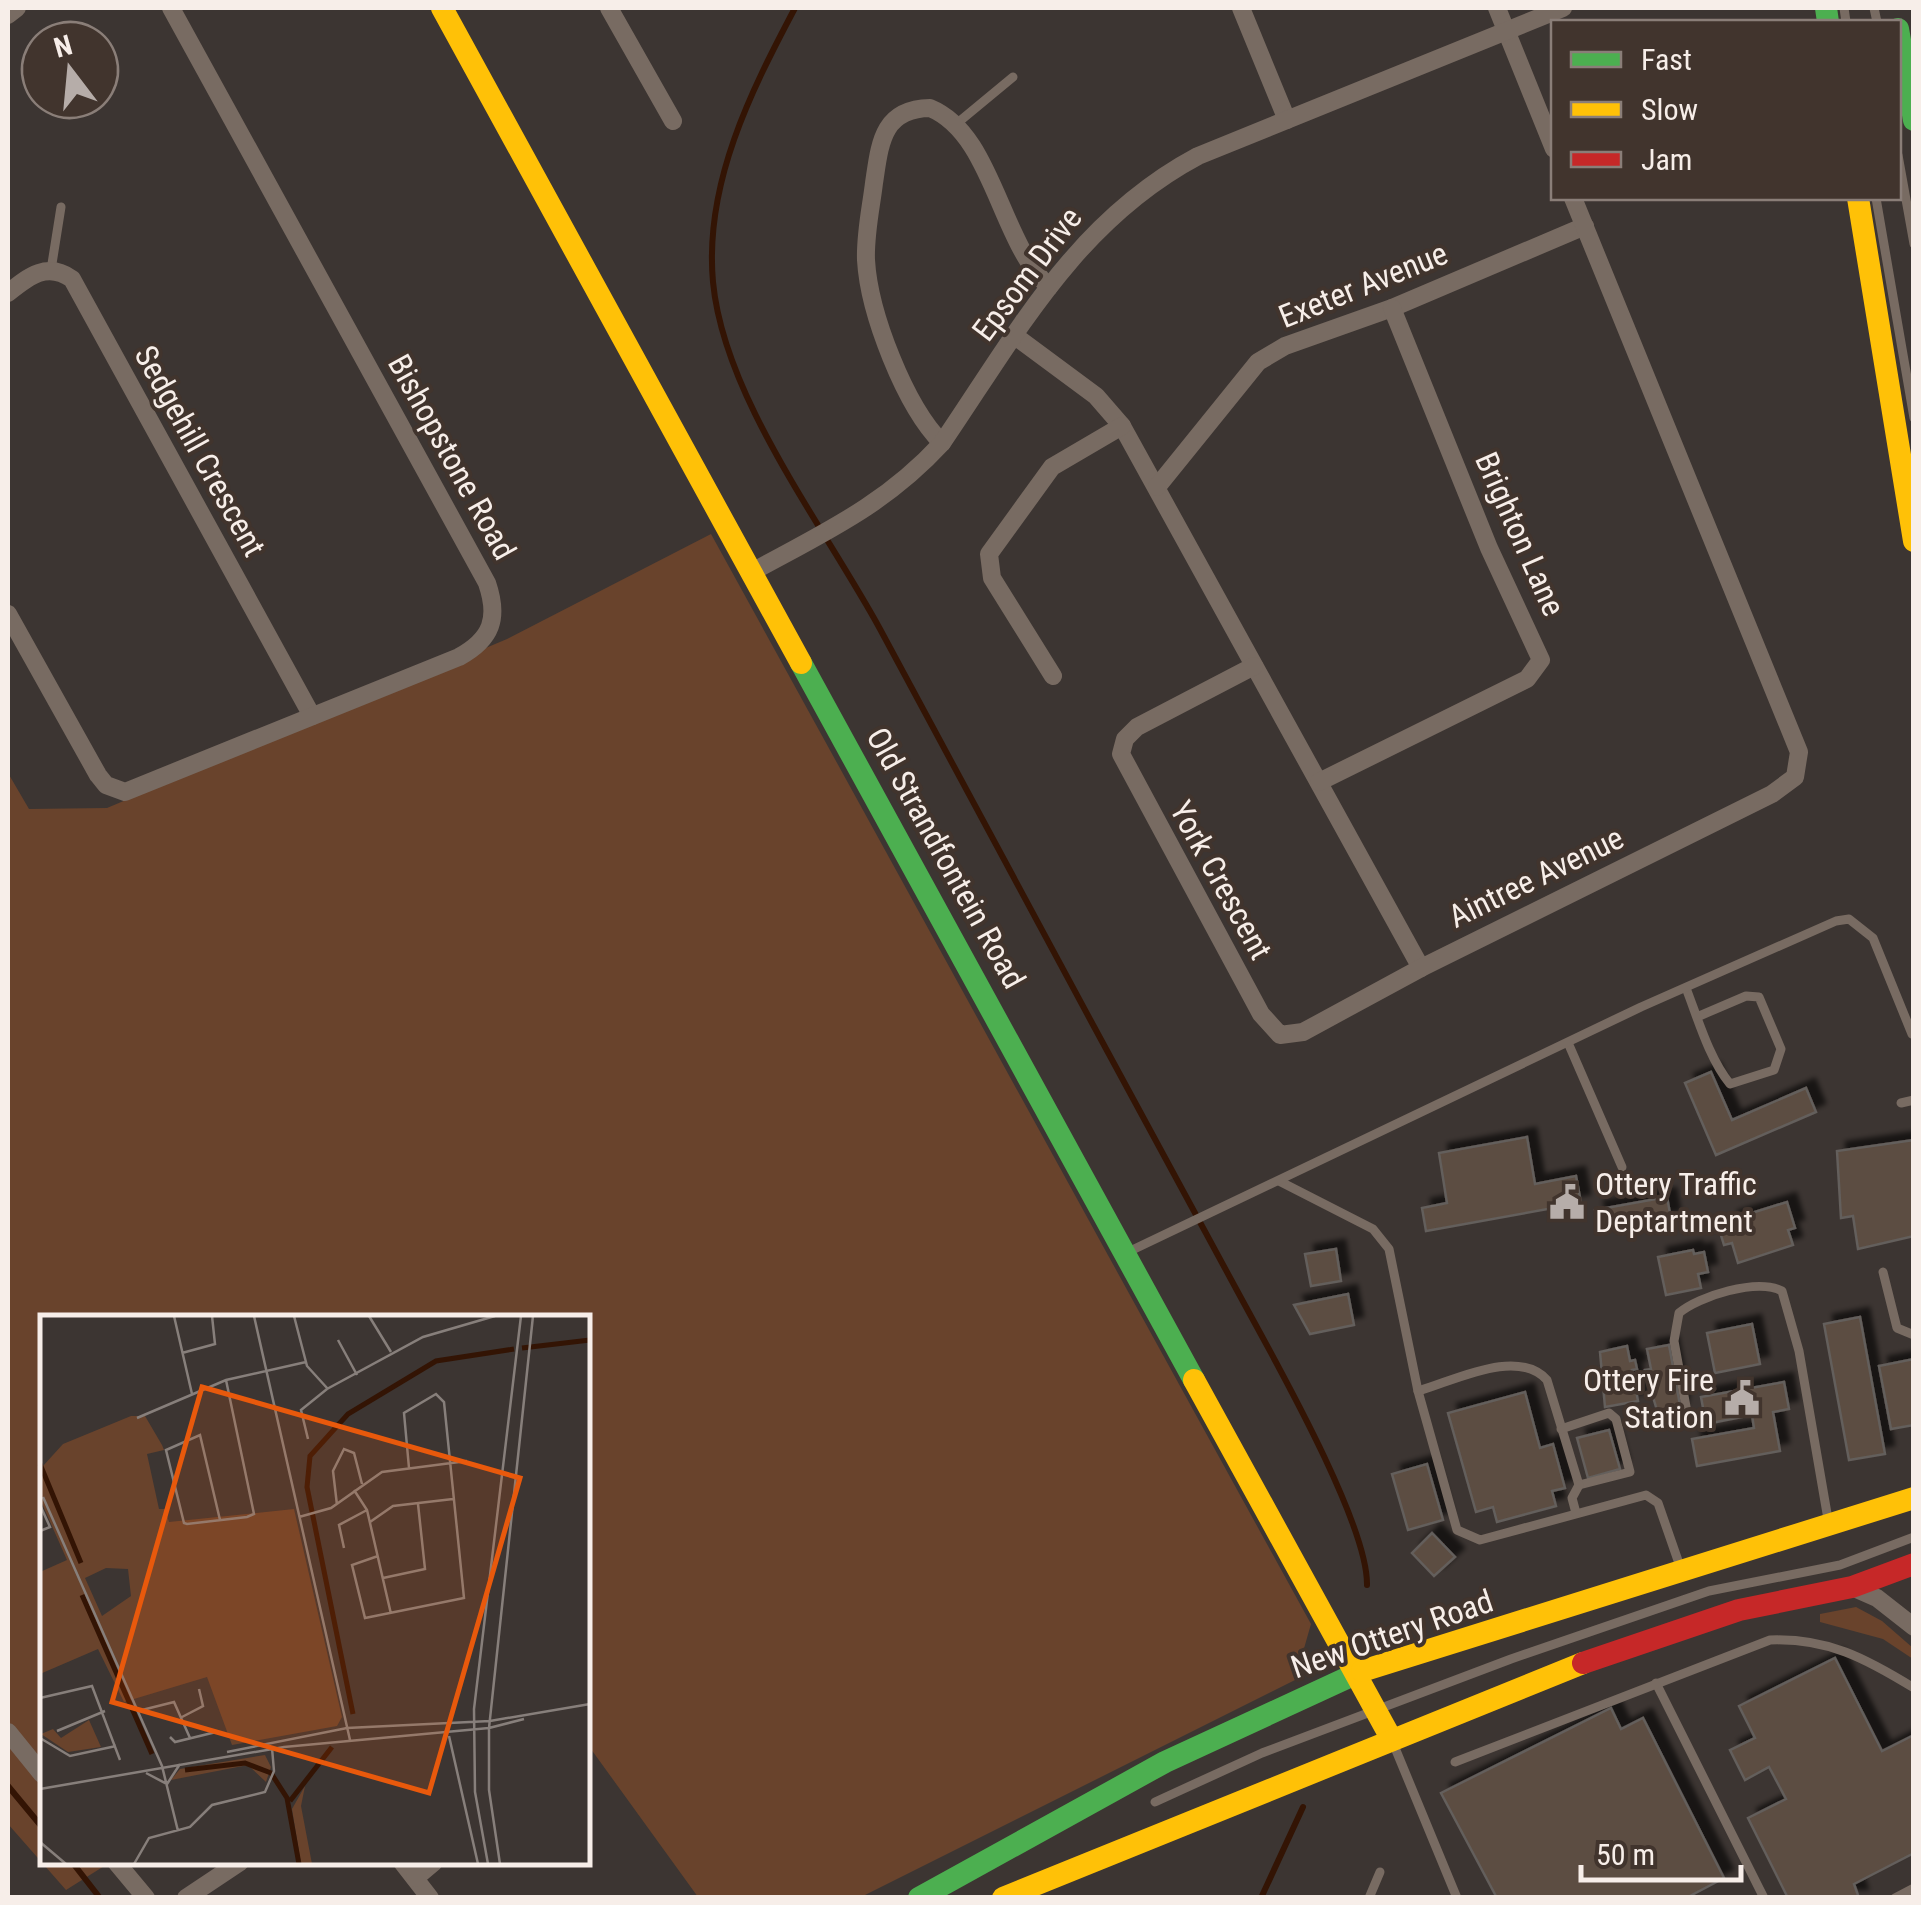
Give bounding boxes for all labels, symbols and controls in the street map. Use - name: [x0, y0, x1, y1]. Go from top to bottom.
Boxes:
- north arrow: [20, 20, 120, 120]
- legend: [1551, 20, 1901, 200]
- text: N: [50, 28, 76, 65]
- text: Fast: [1641, 42, 1692, 77]
- text: Slow: [1641, 92, 1698, 127]
- text: Jam: [1641, 142, 1692, 177]
- street label: Epsom Drive: [964, 200, 1090, 348]
- street label: Exeter Avenue: [1273, 234, 1453, 336]
- street label: Sedgehill Crescent: [126, 339, 274, 563]
- street label: Bishopstone Road: [380, 348, 524, 566]
- street label: Brighton Lane: [1467, 446, 1573, 622]
- street label: Old Strandfontein Road: [859, 721, 1033, 995]
- street label: York Crescent: [1162, 794, 1280, 966]
- street label: Aintree Avenue: [1442, 818, 1630, 936]
- place label: Ottery Traffic Deptartment: [1595, 1165, 1757, 1240]
- public building icon: Ottery Traffic Deptartment: [1548, 1183, 1586, 1221]
- inset map: [40, 1315, 590, 1865]
- place label: Ottery Fire Station: [1583, 1361, 1714, 1436]
- public building icon: Ottery Fire Station: [1723, 1379, 1761, 1417]
- street label: New Ottery Road: [1286, 1582, 1498, 1686]
- scale bar: [1581, 1820, 1741, 1882]
- text: 50 m: [1596, 1837, 1655, 1872]

